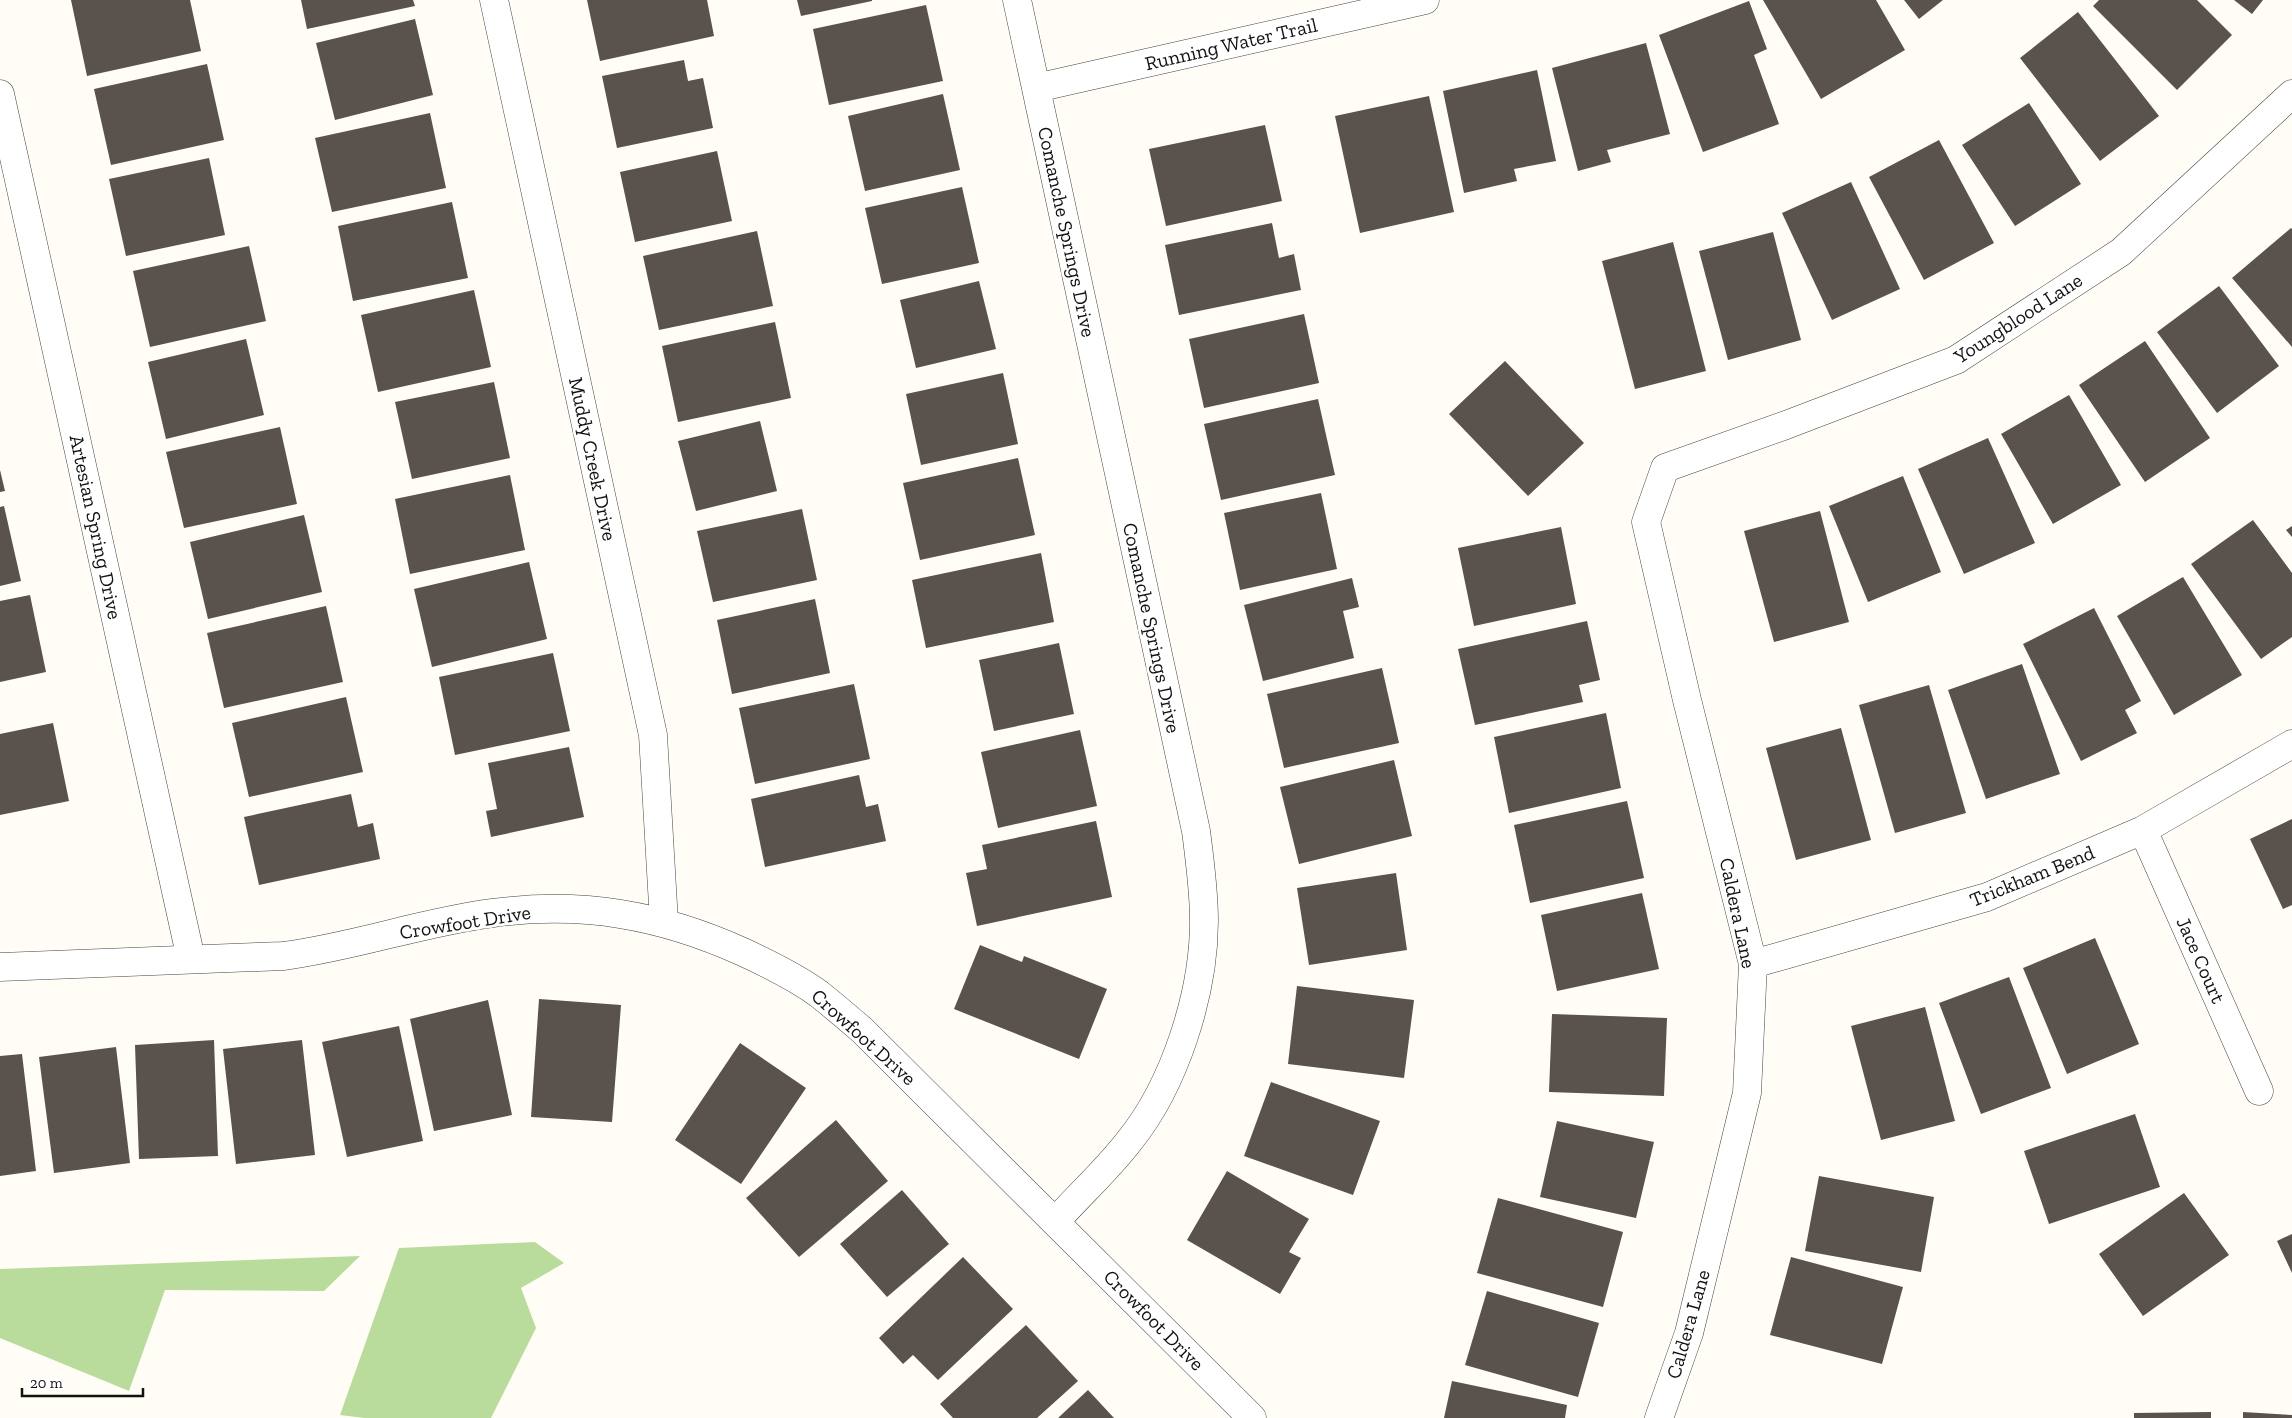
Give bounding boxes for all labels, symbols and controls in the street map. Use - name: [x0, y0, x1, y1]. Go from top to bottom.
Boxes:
- street label: Running Water Trail: [1143, 13, 1319, 75]
- street label: Comanche Springs Drive: [1033, 125, 1101, 339]
- street label: Youngblood Lane: [1949, 268, 2087, 369]
- street label: Muddy Creek Drive: [564, 375, 622, 543]
- street label: Artesian Spring Drive: [65, 433, 127, 621]
- street label: Comanche Springs Drive: [1118, 521, 1186, 735]
- street label: Trickham Bend: [1966, 840, 2098, 912]
- street label: Caldera Lane: [1715, 856, 1761, 970]
- street label: Crowfoot Drive: [398, 900, 532, 944]
- street label: Jace Court: [2171, 913, 2231, 1007]
- street label: Crowfoot Drive: [807, 984, 921, 1090]
- street label: Crowfoot Drive: [1099, 1265, 1209, 1375]
- street label: Caldera Lane: [1661, 1267, 1715, 1381]
- scale bar: [22, 1366, 144, 1398]
- text: 20 m: [30, 1374, 63, 1392]

